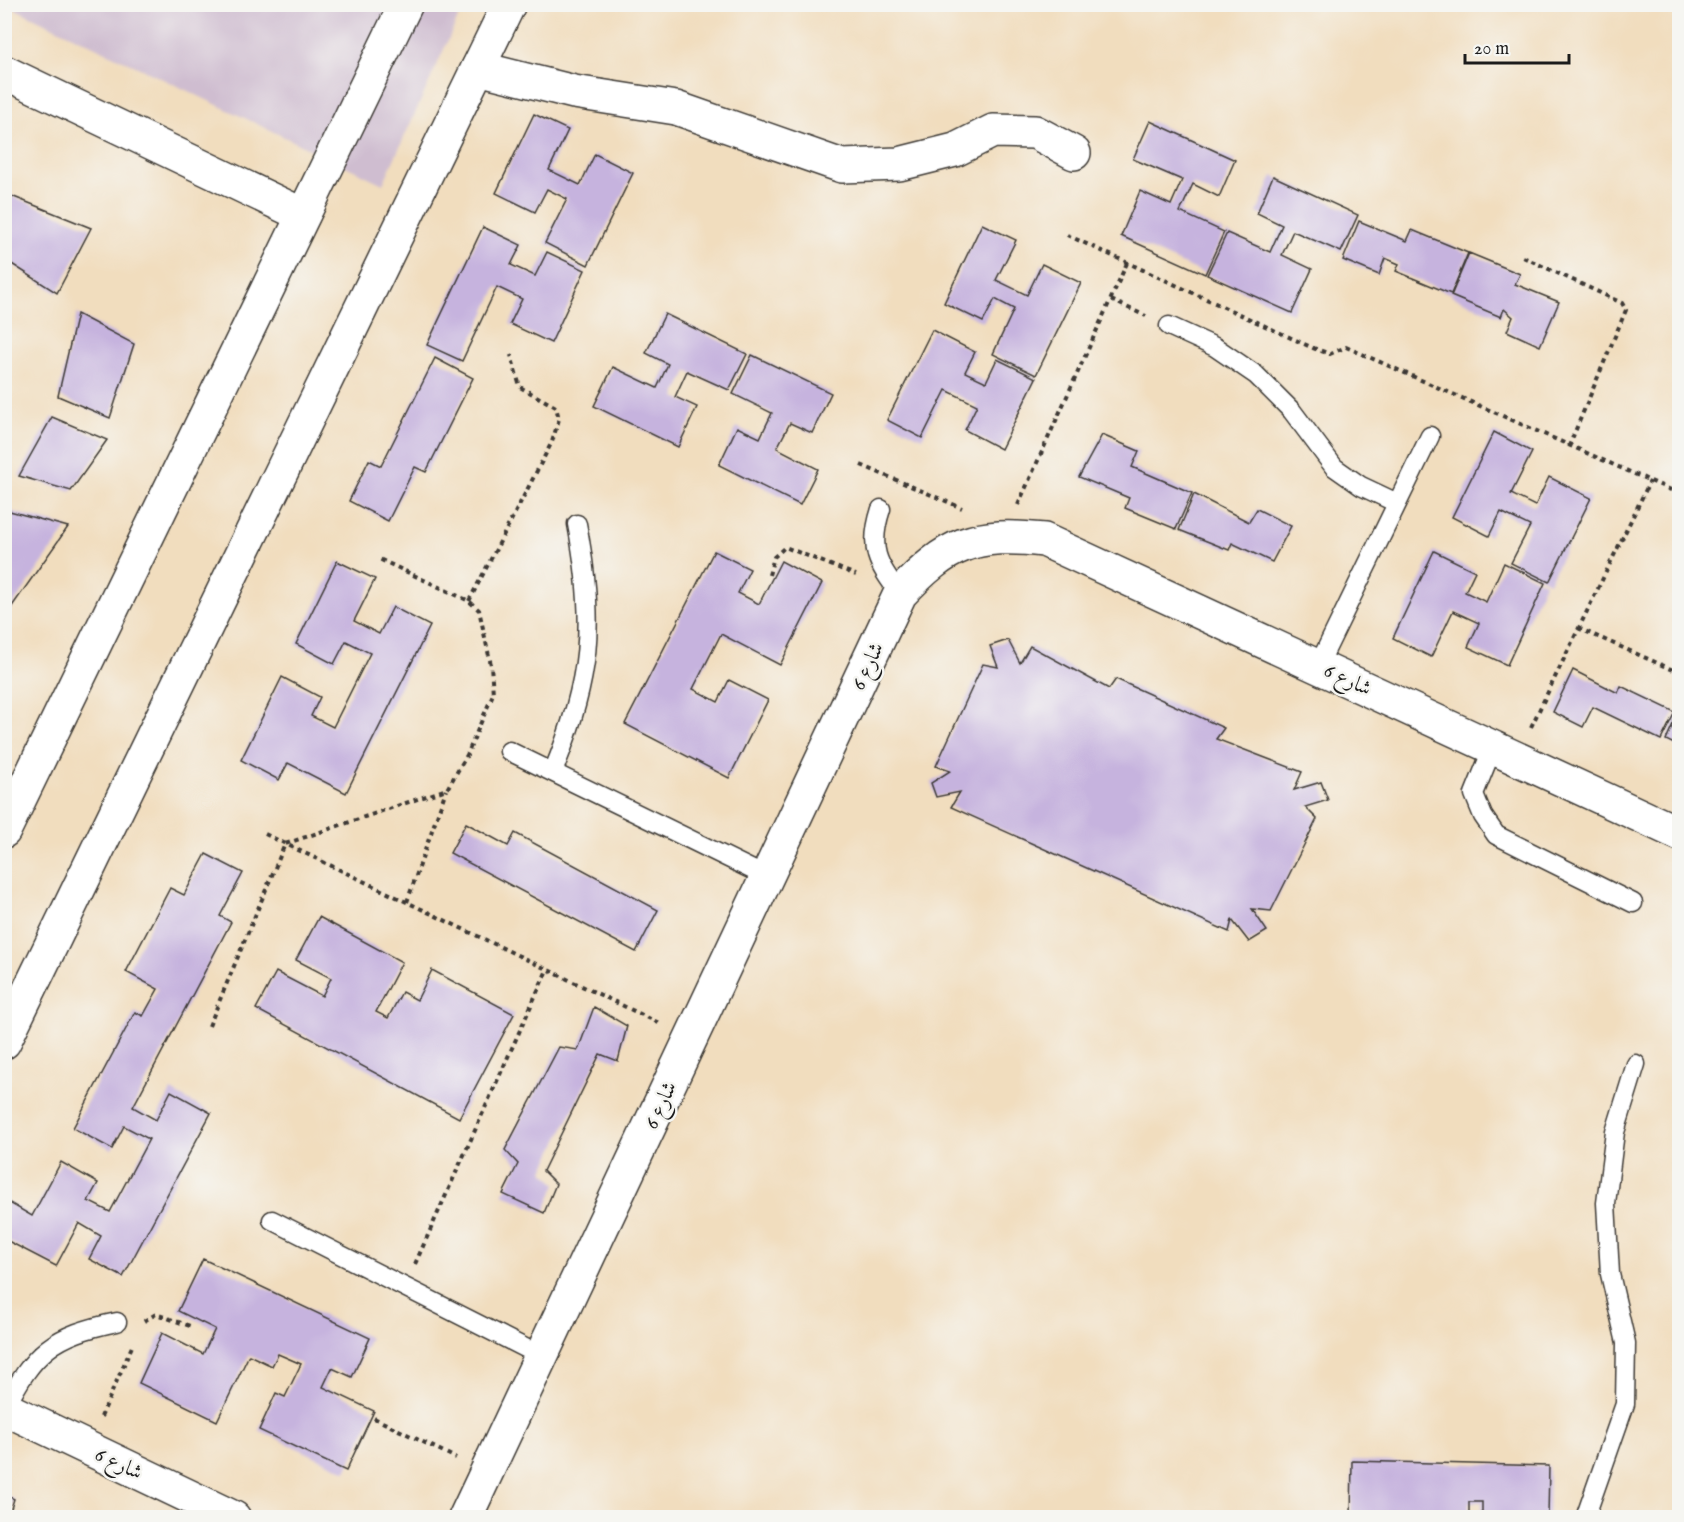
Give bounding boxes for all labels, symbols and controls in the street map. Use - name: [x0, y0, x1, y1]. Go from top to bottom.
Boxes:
- scale bar: [1465, 27, 1568, 65]
- text: 20 m: [1474, 38, 1509, 61]
- street label: شارع 6: [846, 638, 894, 696]
- street label: شارع 6: [1318, 658, 1376, 706]
- street label: شارع 6: [639, 1077, 687, 1135]
- street label: شارع 6: [89, 1442, 147, 1490]

